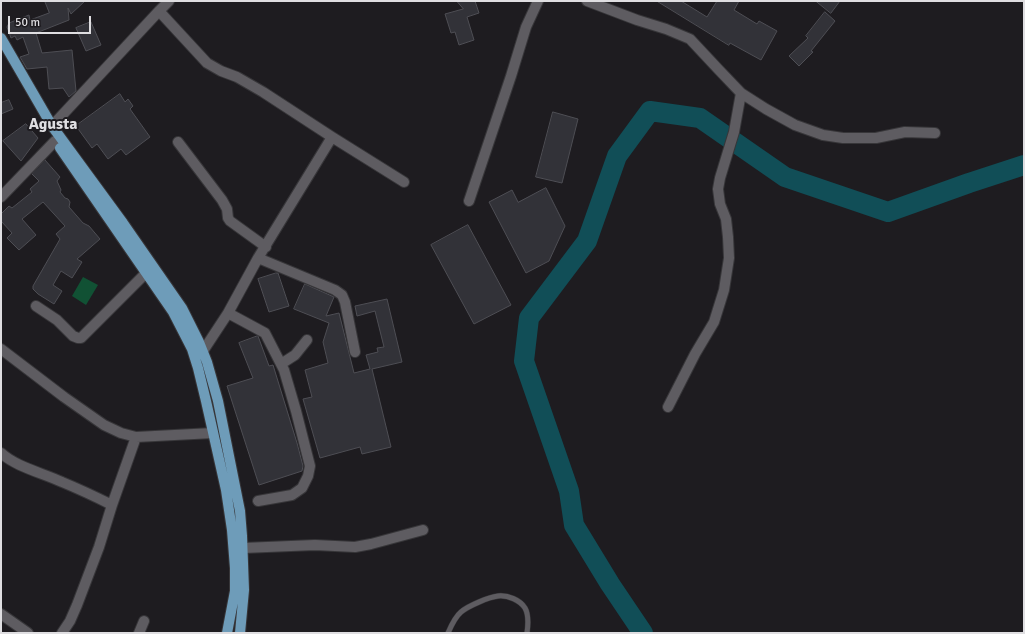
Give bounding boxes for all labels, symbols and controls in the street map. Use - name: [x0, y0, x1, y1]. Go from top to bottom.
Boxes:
- scale bar: [10, 8, 93, 34]
- text: 50 m: [15, 15, 40, 30]
- district label: Agusta: [29, 115, 77, 135]

